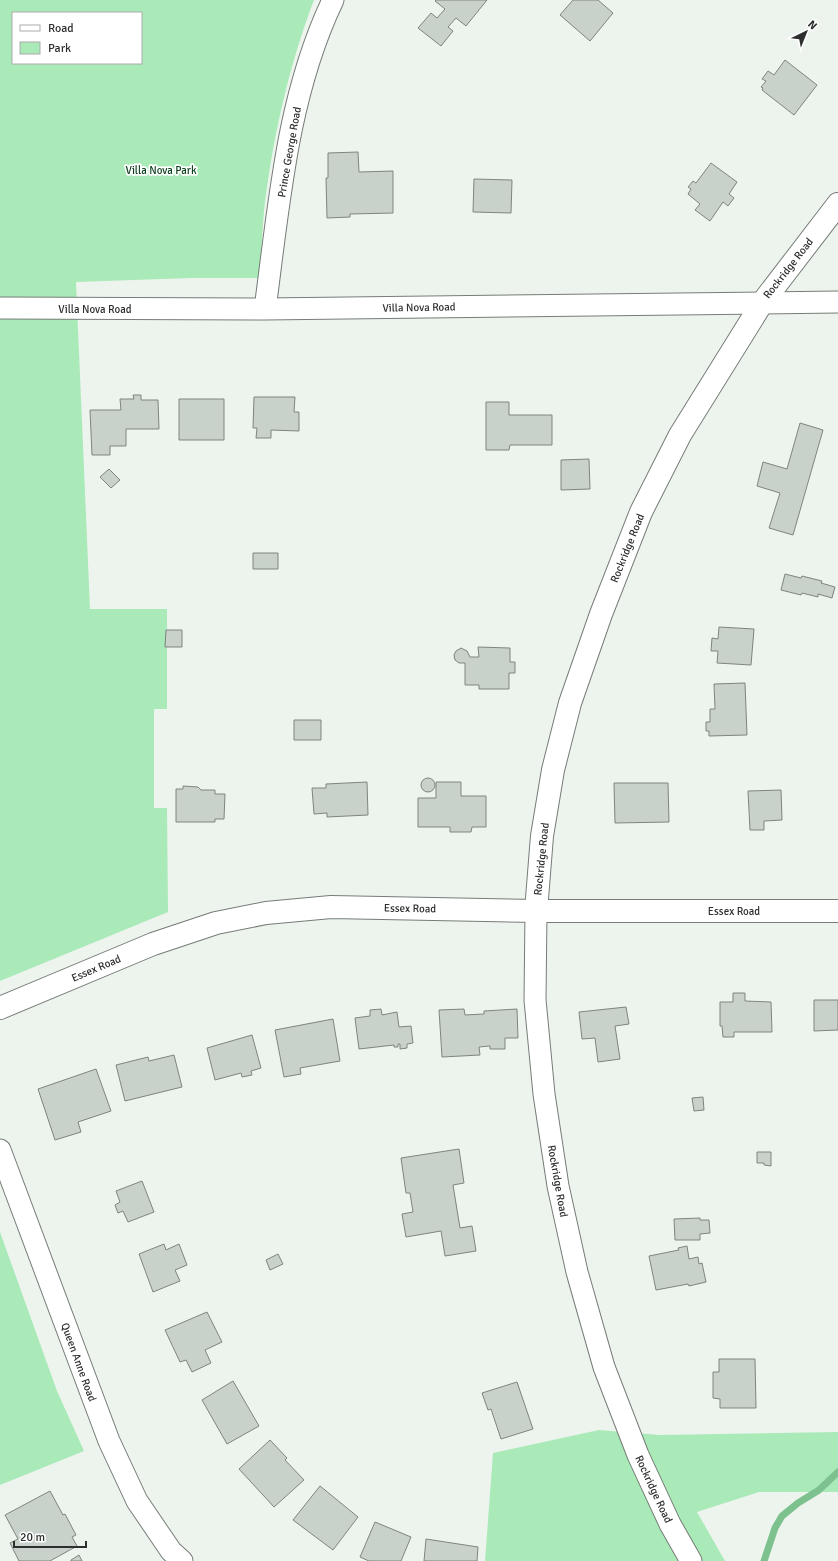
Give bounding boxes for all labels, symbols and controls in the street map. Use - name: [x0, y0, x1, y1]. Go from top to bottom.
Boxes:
- legend: [12, 12, 142, 64]
- north arrow: [786, 12, 826, 52]
- text: N: [805, 18, 820, 32]
- text: Road: [48, 21, 74, 36]
- text: Park: [48, 41, 71, 56]
- street label: Prince George Road: [275, 106, 304, 198]
- park label: Villa Nova Park: [126, 164, 197, 177]
- street label: Rockridge Road: [761, 235, 816, 301]
- street label: Villa Nova Road: [382, 300, 456, 315]
- street label: Villa Nova Road: [58, 303, 132, 316]
- street label: Rockridge Road: [608, 512, 647, 585]
- street label: Rockridge Road: [531, 822, 552, 896]
- street label: Essex Road: [384, 902, 436, 915]
- street label: Essex Road: [708, 905, 760, 918]
- street label: Essex Road: [70, 952, 123, 985]
- street label: Rockridge Road: [545, 1144, 570, 1218]
- street label: Queen Anne Road: [58, 1321, 99, 1403]
- street label: Rockridge Road: [632, 1453, 675, 1525]
- scale bar: [14, 1523, 86, 1549]
- text: 20 m: [20, 1530, 45, 1545]

